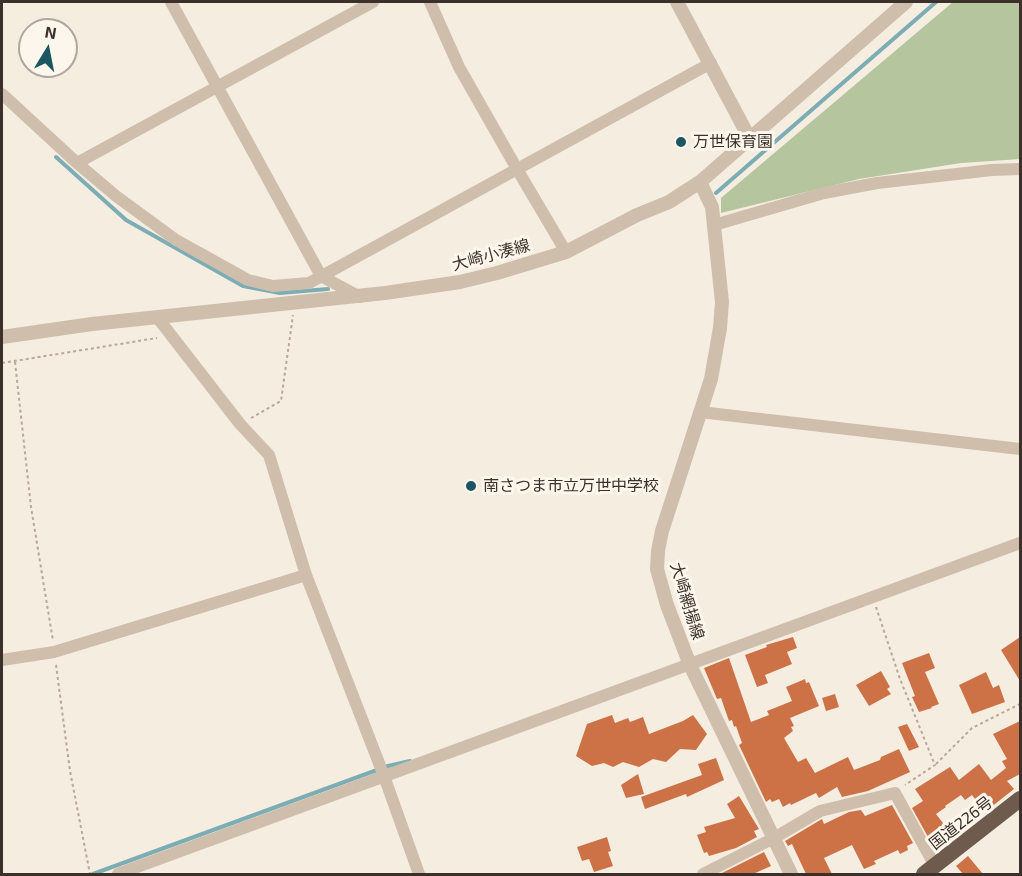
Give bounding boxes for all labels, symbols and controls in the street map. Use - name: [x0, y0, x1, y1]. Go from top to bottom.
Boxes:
- north arrow: [18, 18, 78, 78]
- text: N: [44, 21, 58, 42]
- place label: 万世保育園: [693, 132, 773, 152]
- marker: 万世保育園: [674, 135, 688, 149]
- street label: 大崎小湊線: [450, 235, 532, 275]
- place label: 南さつま市立万世中学校: [483, 476, 659, 496]
- marker: 南さつま市立万世中学校: [464, 479, 478, 493]
- street label: 大崎網揚線: [666, 560, 708, 642]
- street label: 国道226号: [925, 792, 997, 854]

